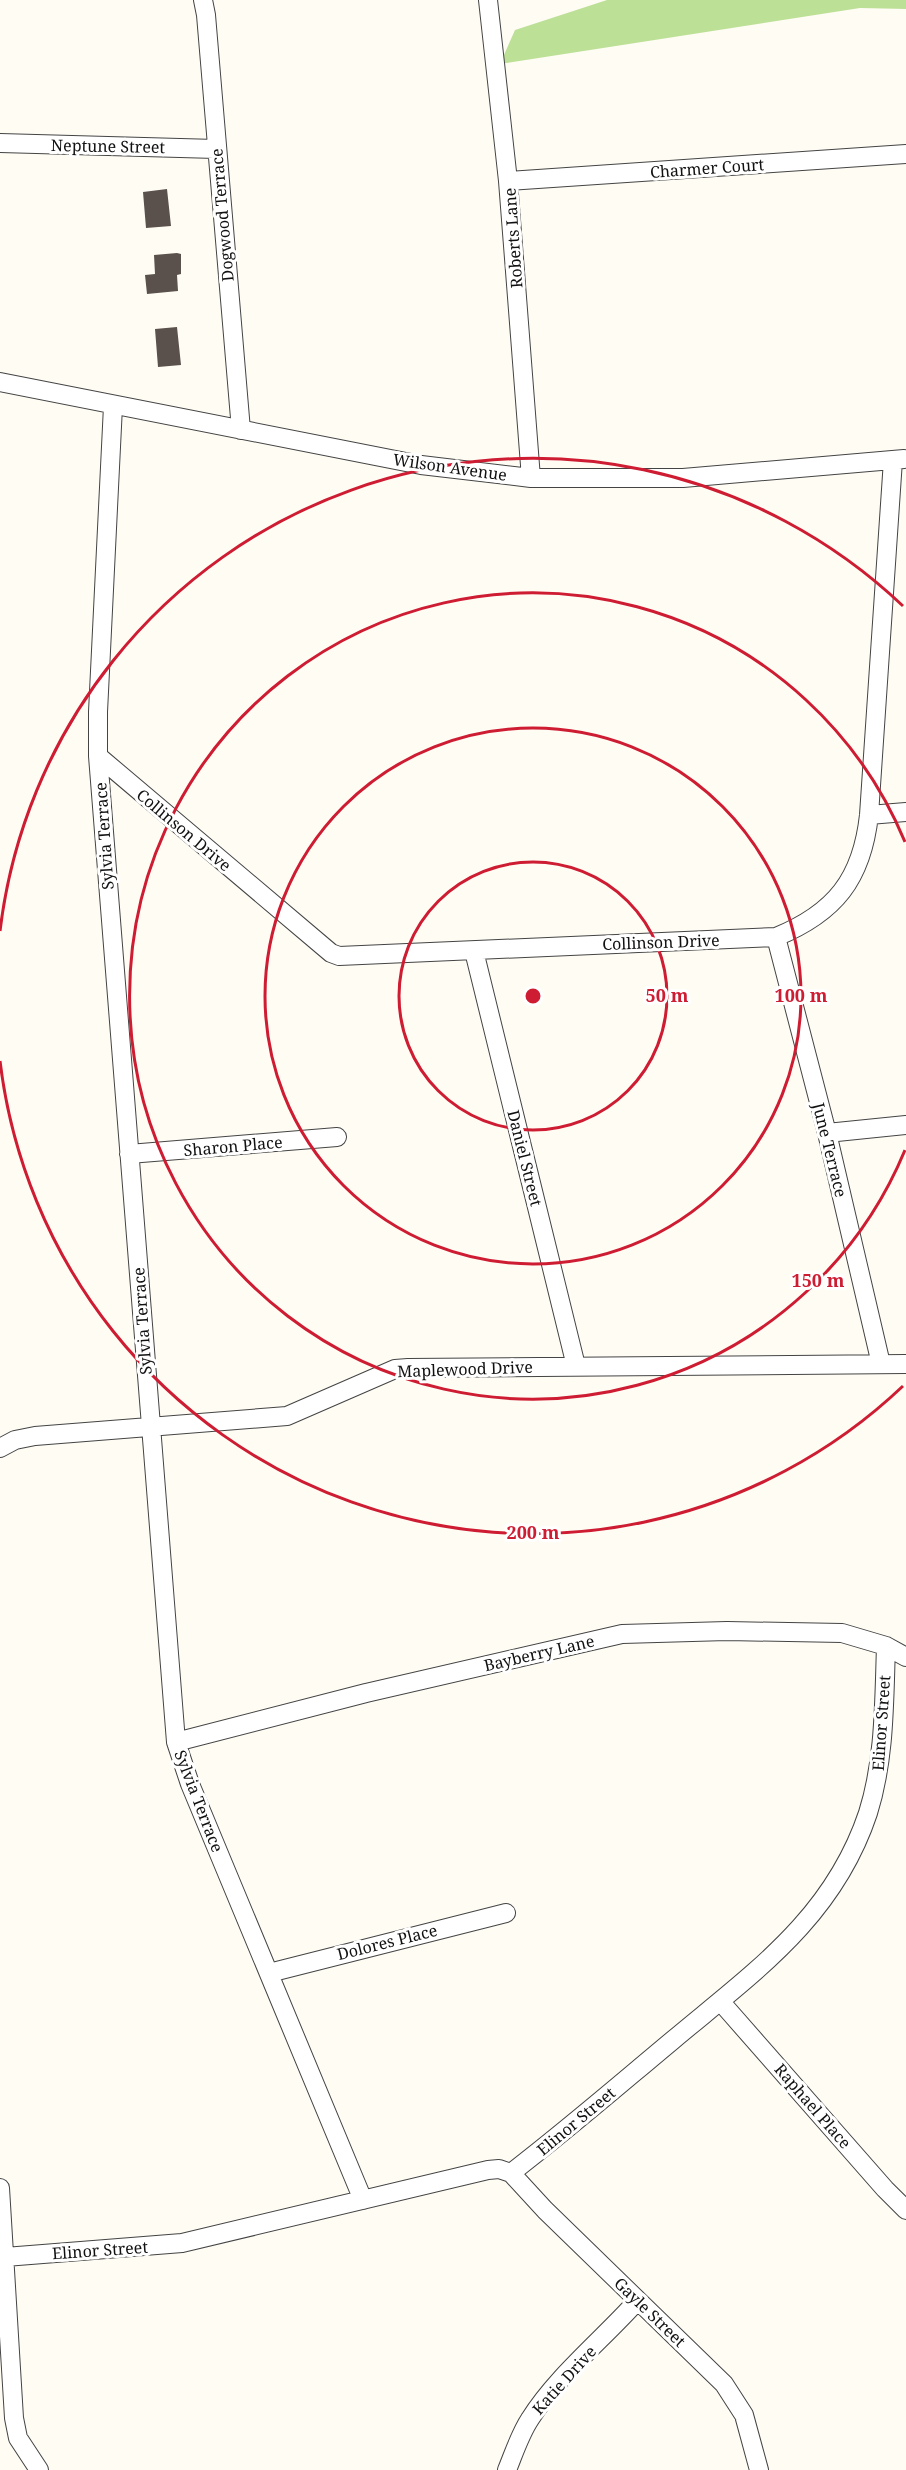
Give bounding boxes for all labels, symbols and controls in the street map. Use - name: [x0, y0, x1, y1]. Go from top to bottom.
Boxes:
- street label: Neptune Street: [51, 134, 166, 158]
- street label: Dogwood Terrace: [205, 148, 239, 282]
- street label: Charmer Court: [649, 153, 765, 183]
- street label: Roberts Lane: [499, 187, 527, 289]
- street label: Wilson Avenue: [392, 448, 508, 486]
- street label: Sylvia Terrace: [89, 782, 119, 890]
- street label: Collinson Drive: [132, 784, 236, 876]
- street label: Collinson Drive: [602, 929, 720, 955]
- text: 50 m: [646, 983, 689, 1007]
- text: 100 m: [775, 983, 828, 1007]
- centre of rings: [523, 986, 543, 1006]
- street label: June Terrace: [807, 1099, 852, 1200]
- street label: Daniel Street: [502, 1108, 548, 1209]
- street label: Sharon Place: [183, 1131, 283, 1161]
- street label: Sylvia Terrace: [127, 1267, 157, 1375]
- text: 150 m: [792, 1268, 845, 1292]
- street label: Maplewood Drive: [397, 1356, 533, 1382]
- text: 200 m: [507, 1520, 560, 1544]
- street label: Bayberry Lane: [482, 1630, 596, 1676]
- street label: Elinor Street: [867, 1674, 895, 1772]
- street label: Sylvia Terrace: [169, 1747, 229, 1855]
- street label: Dolores Place: [335, 1919, 439, 1965]
- street label: Raphael Place: [770, 2059, 856, 2153]
- street label: Elinor Street: [532, 2082, 620, 2160]
- street label: Elinor Street: [51, 2236, 149, 2264]
- street label: Gayle Street: [609, 2272, 691, 2352]
- street label: Katie Drive: [527, 2341, 601, 2419]

